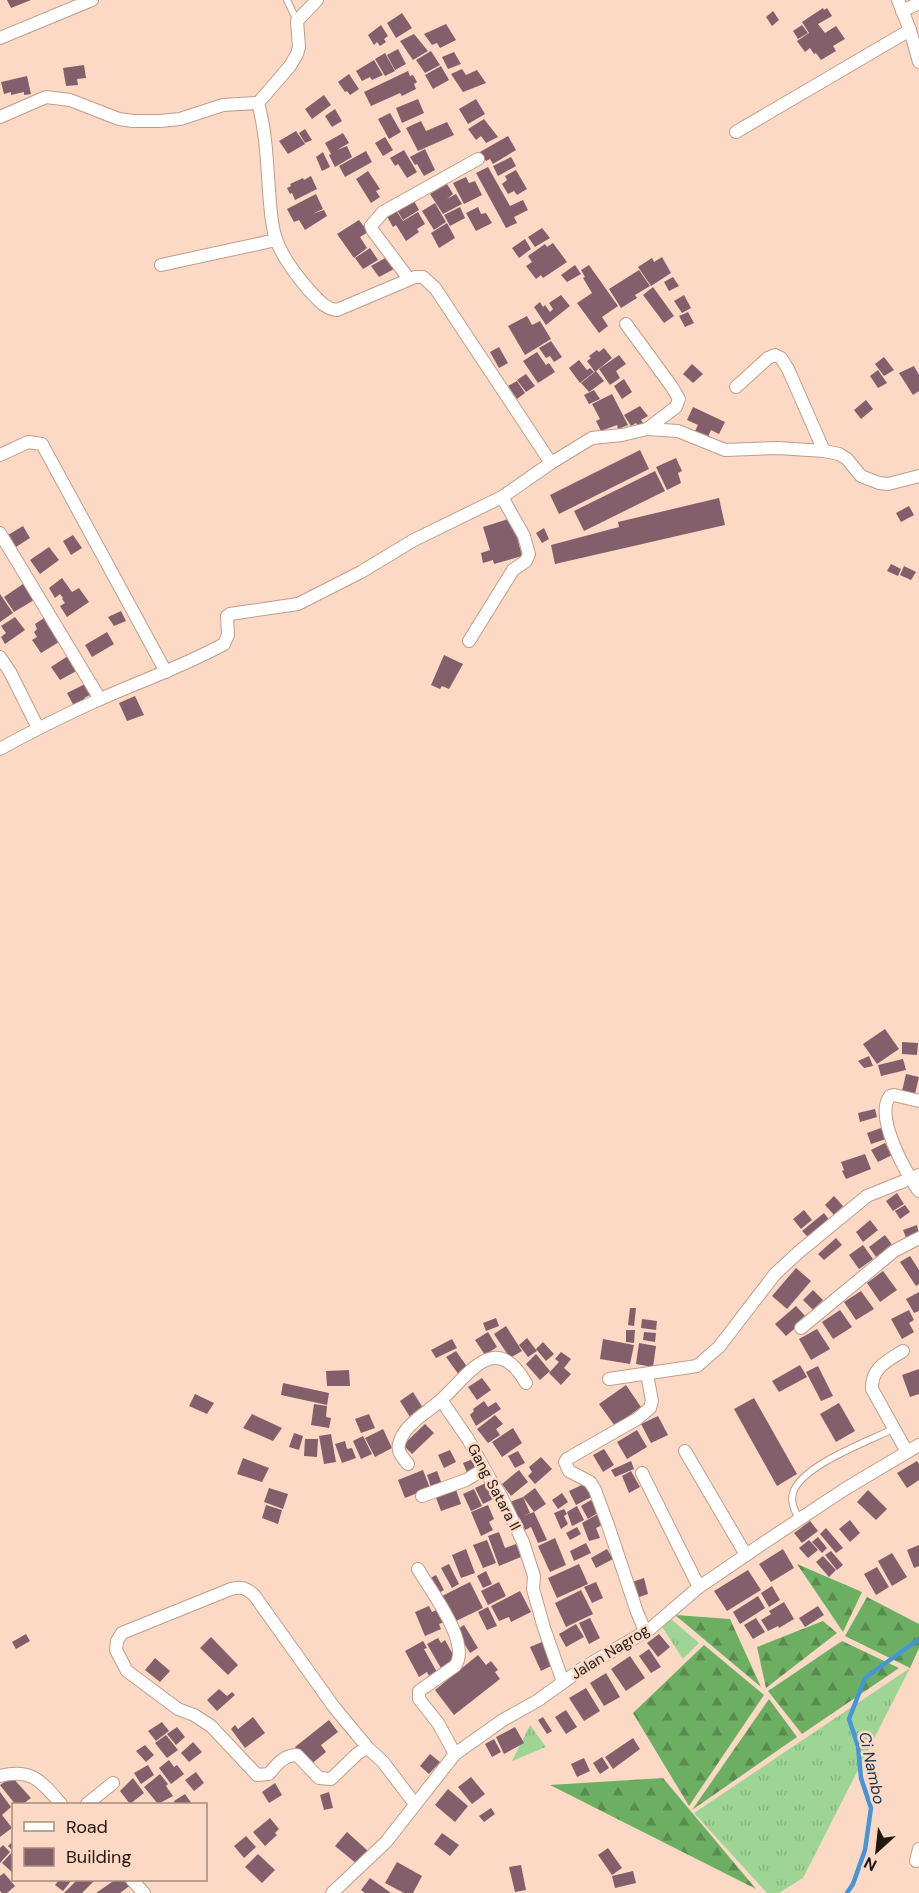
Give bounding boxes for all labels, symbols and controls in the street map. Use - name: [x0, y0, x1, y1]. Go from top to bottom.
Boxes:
- street label: Gang Satara II: [463, 1440, 525, 1534]
- street label: Jalan Nagrog: [567, 1620, 653, 1684]
- water label: Ci Nambo: [854, 1730, 890, 1806]
- legend: [12, 1803, 207, 1881]
- text: Road: [66, 1815, 108, 1839]
- north arrow: [847, 1821, 907, 1881]
- text: Building: [66, 1845, 131, 1869]
- text: N: [860, 1852, 880, 1876]

